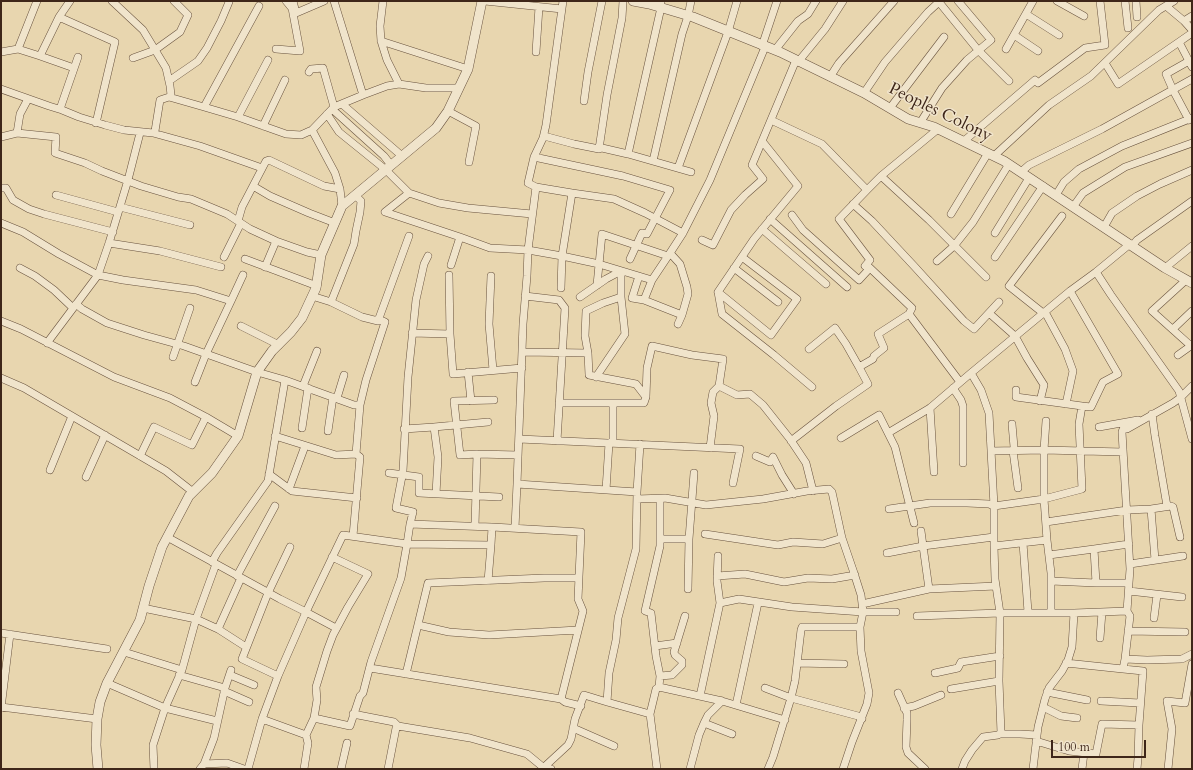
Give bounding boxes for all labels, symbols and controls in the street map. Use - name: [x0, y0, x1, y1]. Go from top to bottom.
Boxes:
- street label: Peoples Colony: [885, 79, 995, 147]
- scale bar: [1053, 732, 1148, 758]
- text: 100 m: [1058, 739, 1090, 755]

